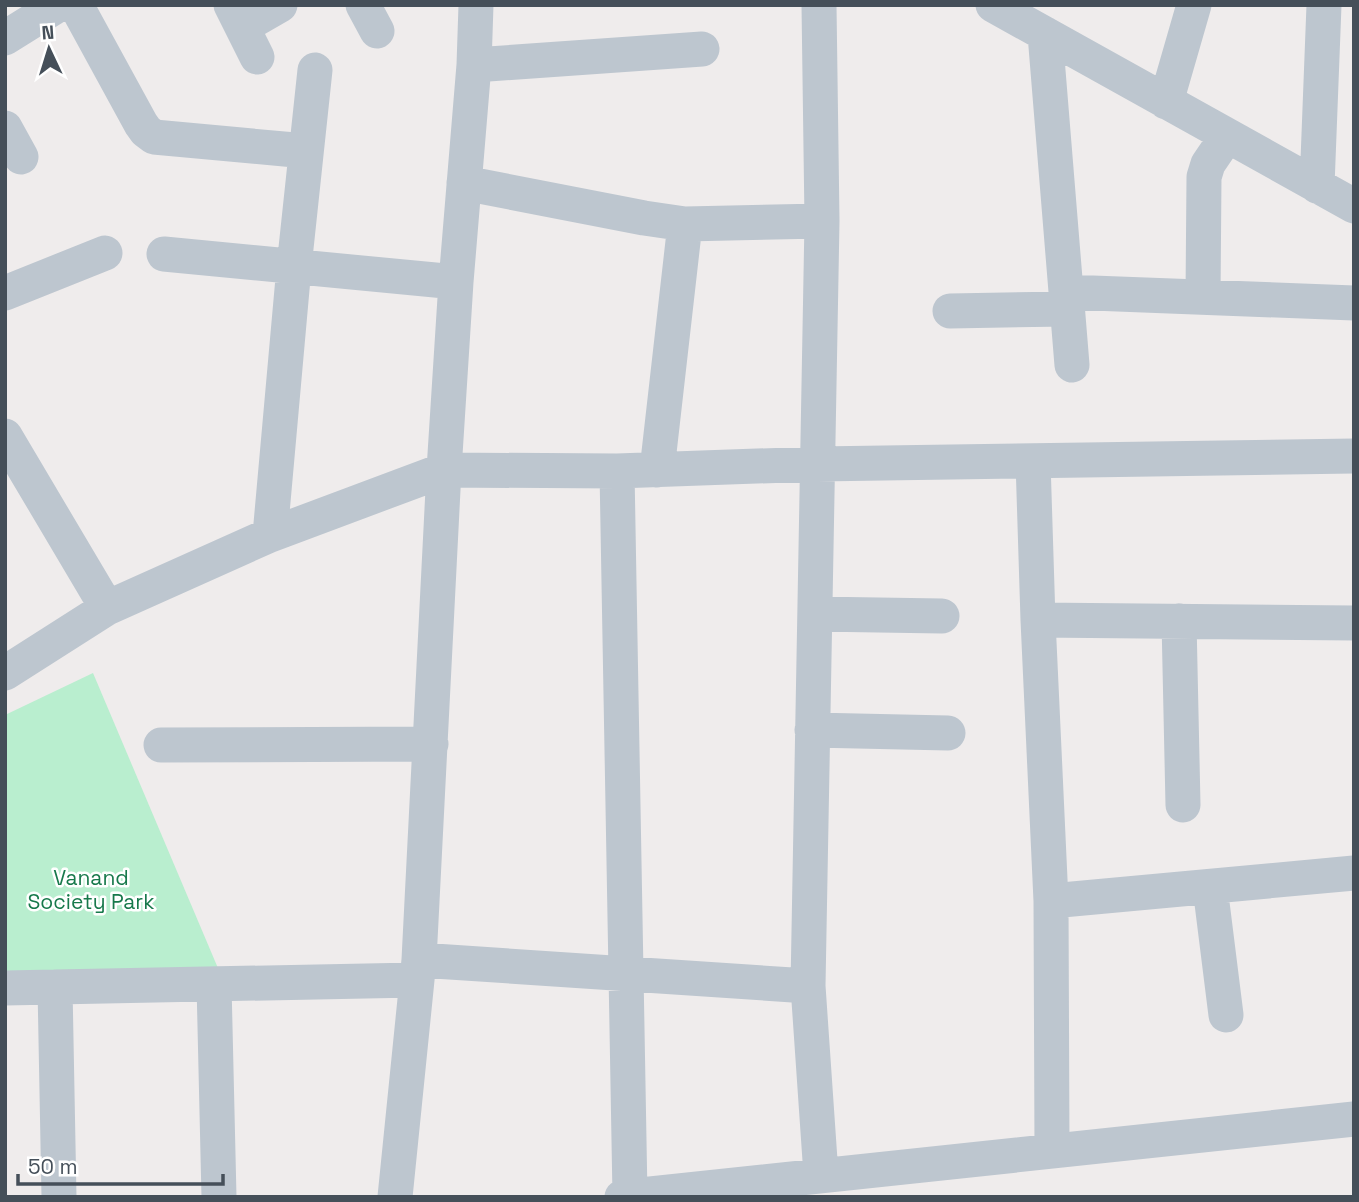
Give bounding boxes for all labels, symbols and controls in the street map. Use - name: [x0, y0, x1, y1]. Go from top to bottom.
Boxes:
- north arrow: [14, 14, 84, 84]
- text: N: [41, 20, 55, 45]
- park label: Vanand Society Park: [27, 864, 155, 915]
- scale bar: [18, 1142, 222, 1186]
- text: 50 m: [28, 1153, 78, 1180]

